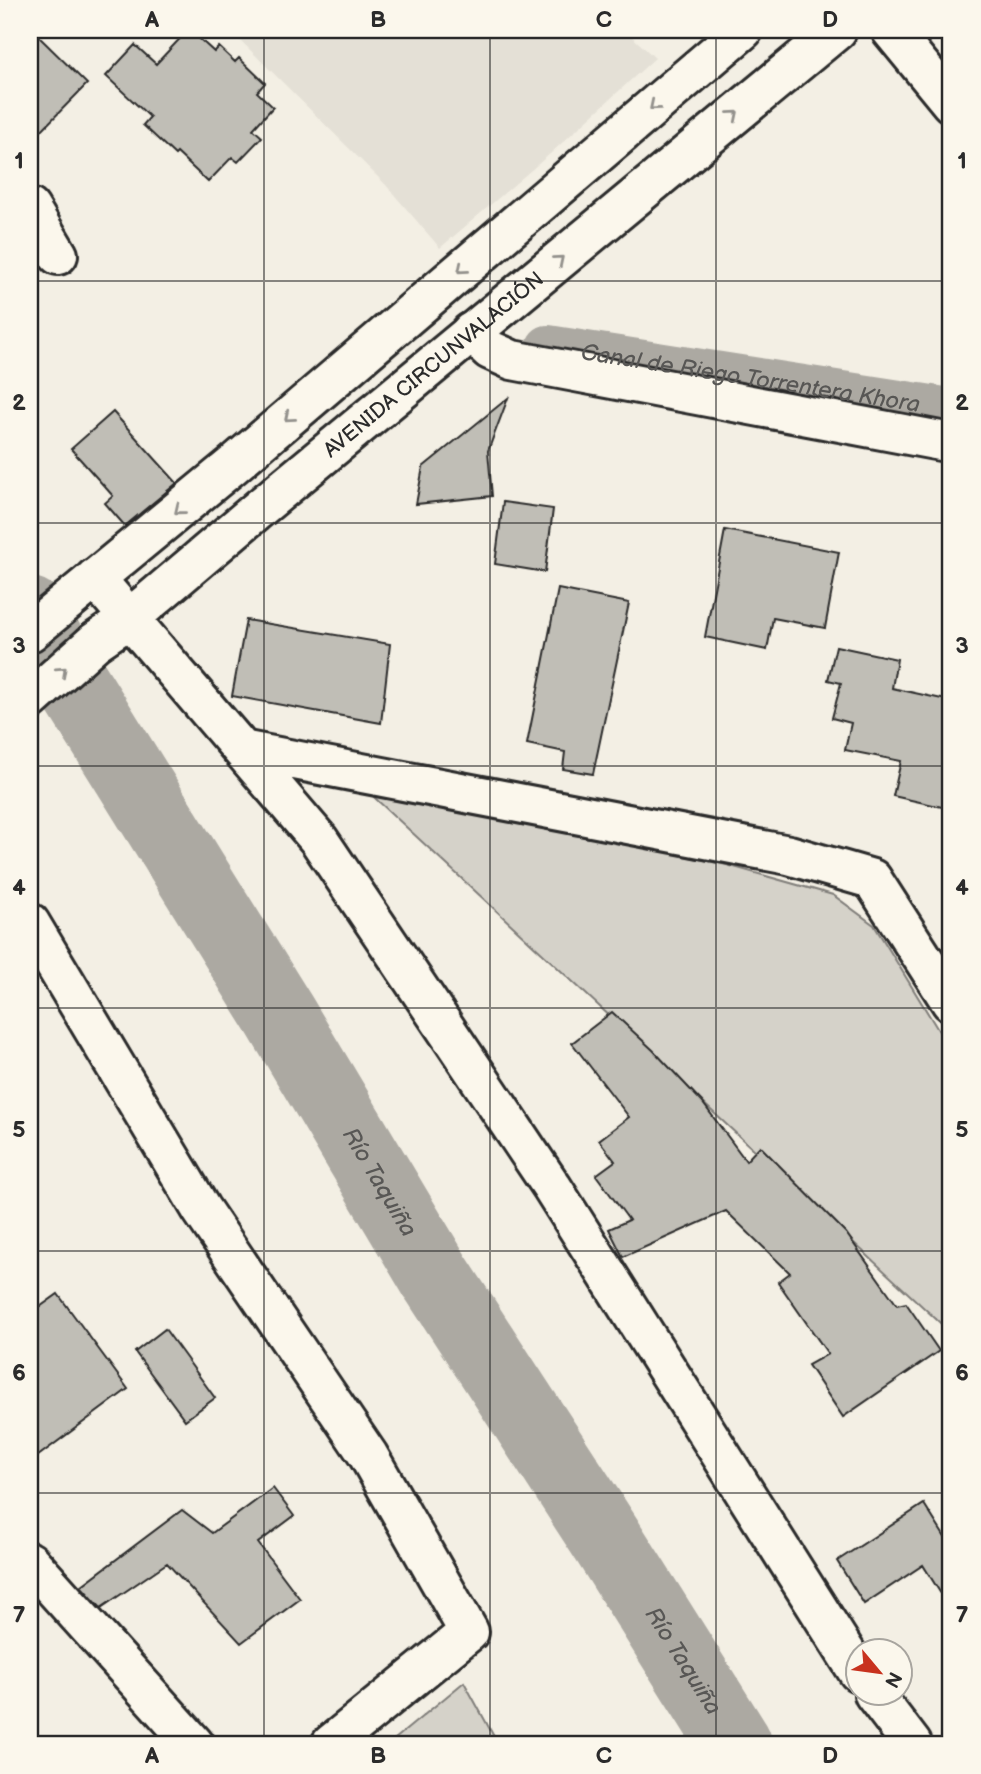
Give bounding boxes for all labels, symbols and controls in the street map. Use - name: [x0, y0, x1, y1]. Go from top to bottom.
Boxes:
- text: A: [144, 6, 160, 34]
- text: B: [370, 6, 386, 34]
- text: C: [596, 6, 612, 34]
- text: D: [822, 6, 838, 34]
- one-way arrow: [649, 98, 662, 110]
- one-way arrow: [727, 110, 739, 123]
- text: 1: [14, 147, 24, 175]
- text: 1: [957, 147, 967, 175]
- one-way arrow: [551, 255, 564, 268]
- one-way arrow: [458, 261, 470, 274]
- street label: AVENIDA CIRCUNVALACIÓN: [318, 266, 548, 463]
- water label: Canal de Riego Torrentera Khora: [579, 338, 922, 419]
- text: 2: [12, 389, 26, 417]
- text: 2: [955, 389, 969, 417]
- one-way arrow: [285, 409, 298, 421]
- one-way arrow: [175, 501, 187, 514]
- text: 3: [12, 632, 26, 660]
- text: 3: [955, 632, 969, 660]
- one-way arrow: [54, 667, 67, 679]
- text: 4: [12, 874, 26, 902]
- text: 4: [955, 874, 969, 902]
- text: 5: [12, 1116, 26, 1144]
- text: 5: [955, 1116, 969, 1144]
- water label: Río Taquiña: [336, 1123, 422, 1242]
- text: 6: [12, 1359, 26, 1387]
- text: 6: [955, 1359, 969, 1387]
- text: 7: [13, 1601, 26, 1629]
- text: 7: [956, 1601, 969, 1629]
- water label: Río Taquiña: [639, 1602, 727, 1720]
- north arrow: [844, 1638, 914, 1708]
- text: N: [879, 1668, 906, 1691]
- text: A: [144, 1742, 160, 1770]
- text: B: [370, 1742, 386, 1770]
- text: C: [596, 1742, 612, 1770]
- text: D: [822, 1742, 838, 1770]

